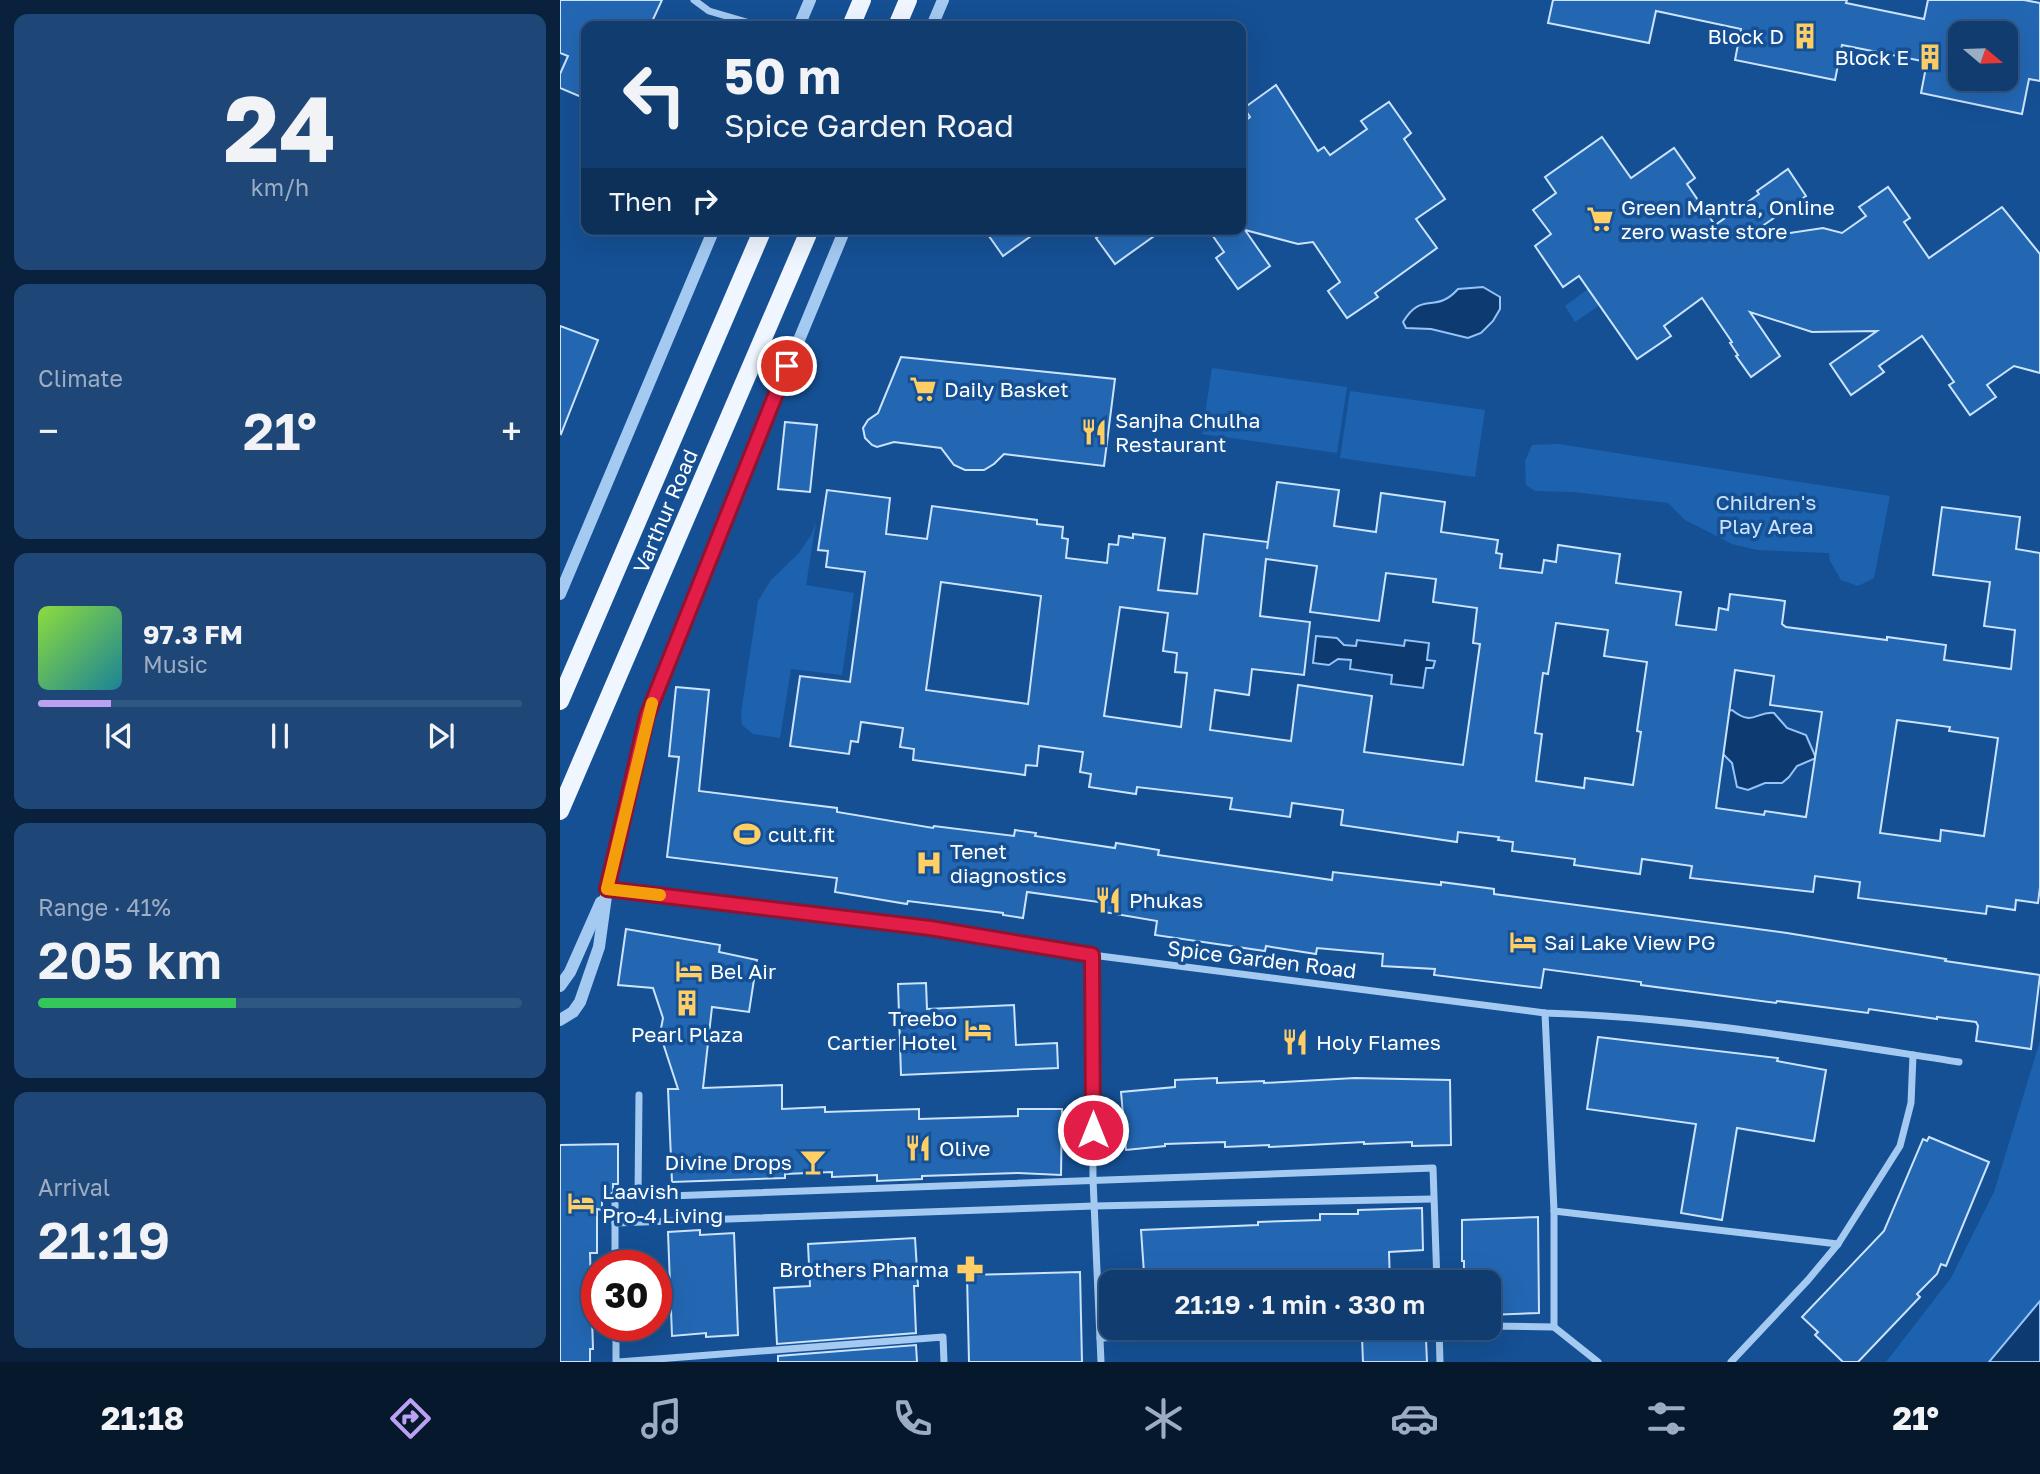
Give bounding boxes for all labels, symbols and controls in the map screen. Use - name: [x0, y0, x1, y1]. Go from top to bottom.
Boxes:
- building icon: Block D: [1790, 21, 1820, 51]
- north arrow: [1948, 21, 2018, 91]
- map controls: [1948, 21, 2018, 91]
- place label: Block D: [1708, 23, 1784, 49]
- building icon: Block E: [1915, 42, 1945, 72]
- place label: Block E: [1834, 44, 1909, 70]
- text: 50 m: [724, 46, 841, 105]
- icon: left: [609, 49, 700, 140]
- text: 24: [224, 73, 336, 182]
- text: Spice Garden Road: [724, 106, 1014, 144]
- text: km/h: [251, 173, 309, 201]
- icon: right: [686, 182, 724, 220]
- text: Then: [609, 186, 672, 217]
- place label: Green Mantra, Online zero waste store: [1621, 194, 1835, 244]
- supermarket icon: Green Mantra, Online zero waste store: [1585, 204, 1615, 234]
- pin: [757, 336, 817, 396]
- icon: arrive: [768, 347, 806, 385]
- text: Climate: [38, 364, 123, 392]
- supermarket icon: Daily Basket: [908, 374, 938, 404]
- place label: Daily Basket: [944, 376, 1069, 402]
- text: 21°: [243, 399, 317, 461]
- place label: Sanjha Chulha Restaurant: [1115, 407, 1260, 457]
- text: −: [38, 408, 59, 453]
- text: +: [501, 408, 522, 453]
- restaurant icon: Sanjha Chulha Restaurant: [1079, 417, 1109, 447]
- street label: Varthur Road: [627, 445, 703, 577]
- park label: Children's Play Area: [1716, 489, 1816, 539]
- text: 97.3 FM: [143, 619, 243, 650]
- text: Music: [143, 650, 208, 678]
- icon: previous: [100, 717, 138, 755]
- icon: pause: [261, 717, 299, 755]
- icon: next: [422, 717, 460, 755]
- sports icon: cult.fit: [732, 819, 762, 849]
- place label: cult.fit: [768, 821, 835, 847]
- place label: Tenet diagnostics: [950, 838, 1067, 888]
- hospital icon: Tenet diagnostics: [914, 848, 944, 878]
- restaurant icon: Phukas: [1093, 885, 1123, 915]
- place label: Phukas: [1129, 887, 1203, 913]
- text: Range · 41%: [38, 893, 171, 921]
- hotel icon: Sai Lake View PG: [1508, 927, 1538, 957]
- text: 205 km: [38, 928, 222, 990]
- place label: Sai Lake View PG: [1544, 929, 1716, 955]
- street label: Spice Garden Road: [1166, 935, 1358, 983]
- hotel icon: Bel Air: [674, 956, 704, 986]
- place label: Bel Air: [710, 958, 776, 984]
- building icon: Pearl Plaza: [672, 988, 702, 1018]
- place label: Treebo Cartier Hotel: [827, 1005, 957, 1055]
- hotel icon: Treebo Cartier Hotel: [963, 1015, 993, 1045]
- place label: Pearl Plaza: [631, 1021, 743, 1047]
- restaurant icon: Holy Flames: [1280, 1027, 1310, 1057]
- place label: Holy Flames: [1316, 1029, 1441, 1055]
- position arrow: [1056, 1093, 1130, 1167]
- restaurant icon: Olive: [903, 1133, 933, 1163]
- place label: Olive: [939, 1135, 990, 1161]
- bar icon: Divine Drops: [798, 1147, 828, 1177]
- place label: Divine Drops: [665, 1149, 792, 1175]
- text: Arrival: [38, 1173, 110, 1201]
- place label: Laavish Pro-4 Living: [602, 1178, 723, 1228]
- hotel icon: Laavish Pro-4 Living: [566, 1188, 596, 1218]
- text: 21:19: [38, 1208, 170, 1270]
- speed limit sign: 30: [581, 1250, 672, 1341]
- pharmacy icon: Brothers Pharma: [955, 1254, 985, 1284]
- place label: Brothers Pharma: [779, 1256, 949, 1282]
- text: 21:19 · 1 min · 330 m: [1175, 1289, 1425, 1320]
- icon: directions: [386, 1394, 435, 1443]
- icon: music: [637, 1394, 686, 1443]
- icon: phone: [888, 1394, 937, 1443]
- icon: climate: [1139, 1394, 1188, 1443]
- icon: car: [1390, 1394, 1439, 1443]
- icon: filters: [1642, 1394, 1691, 1443]
- text: 21:18: [101, 1399, 184, 1437]
- text: 21°: [1893, 1399, 1939, 1437]

